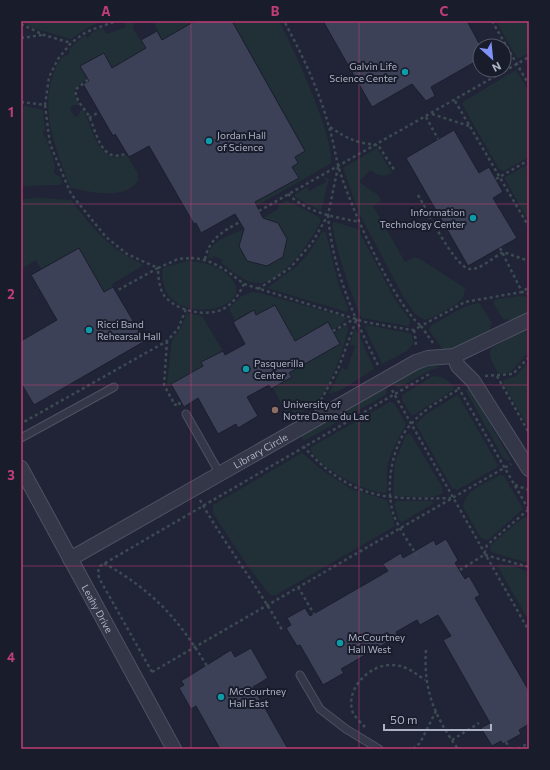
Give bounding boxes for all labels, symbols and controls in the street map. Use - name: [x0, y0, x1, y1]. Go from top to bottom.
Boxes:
- text: A: [101, 3, 111, 19]
- text: B: [271, 3, 280, 19]
- text: C: [440, 3, 449, 19]
- north arrow: [472, 38, 512, 78]
- place label: Galvin Life Science Center: [329, 60, 397, 84]
- text: N: [490, 60, 503, 75]
- marker: Galvin Life Science Center: [400, 67, 410, 77]
- text: 1: [8, 104, 14, 120]
- place label: Jordan Hall of Science: [217, 129, 266, 153]
- marker: Jordan Hall of Science: [204, 136, 214, 146]
- place label: Information Technology Center: [380, 206, 465, 230]
- marker: Information Technology Center: [468, 213, 478, 223]
- text: 2: [7, 286, 15, 302]
- place label: Ricci Band Rehearsal Hall: [97, 318, 161, 342]
- marker: Ricci Band Rehearsal Hall: [84, 325, 94, 335]
- place label: Pasquerilla Center: [254, 357, 304, 381]
- marker: Pasquerilla Center: [241, 364, 251, 374]
- place label: University of Notre Dame du Lac: [283, 398, 369, 422]
- marker: University of Notre Dame du Lac: [270, 405, 280, 415]
- street label: Library Circle: [231, 430, 290, 471]
- text: 3: [7, 467, 15, 483]
- street label: Leahy Drive: [80, 582, 115, 635]
- place label: McCourtney Hall West: [348, 631, 405, 655]
- marker: McCourtney Hall West: [335, 638, 345, 648]
- text: 4: [7, 649, 15, 665]
- place label: McCourtney Hall East: [229, 685, 286, 709]
- marker: McCourtney Hall East: [216, 692, 226, 702]
- scale bar: [384, 706, 491, 732]
- text: 50 m: [390, 712, 418, 726]

